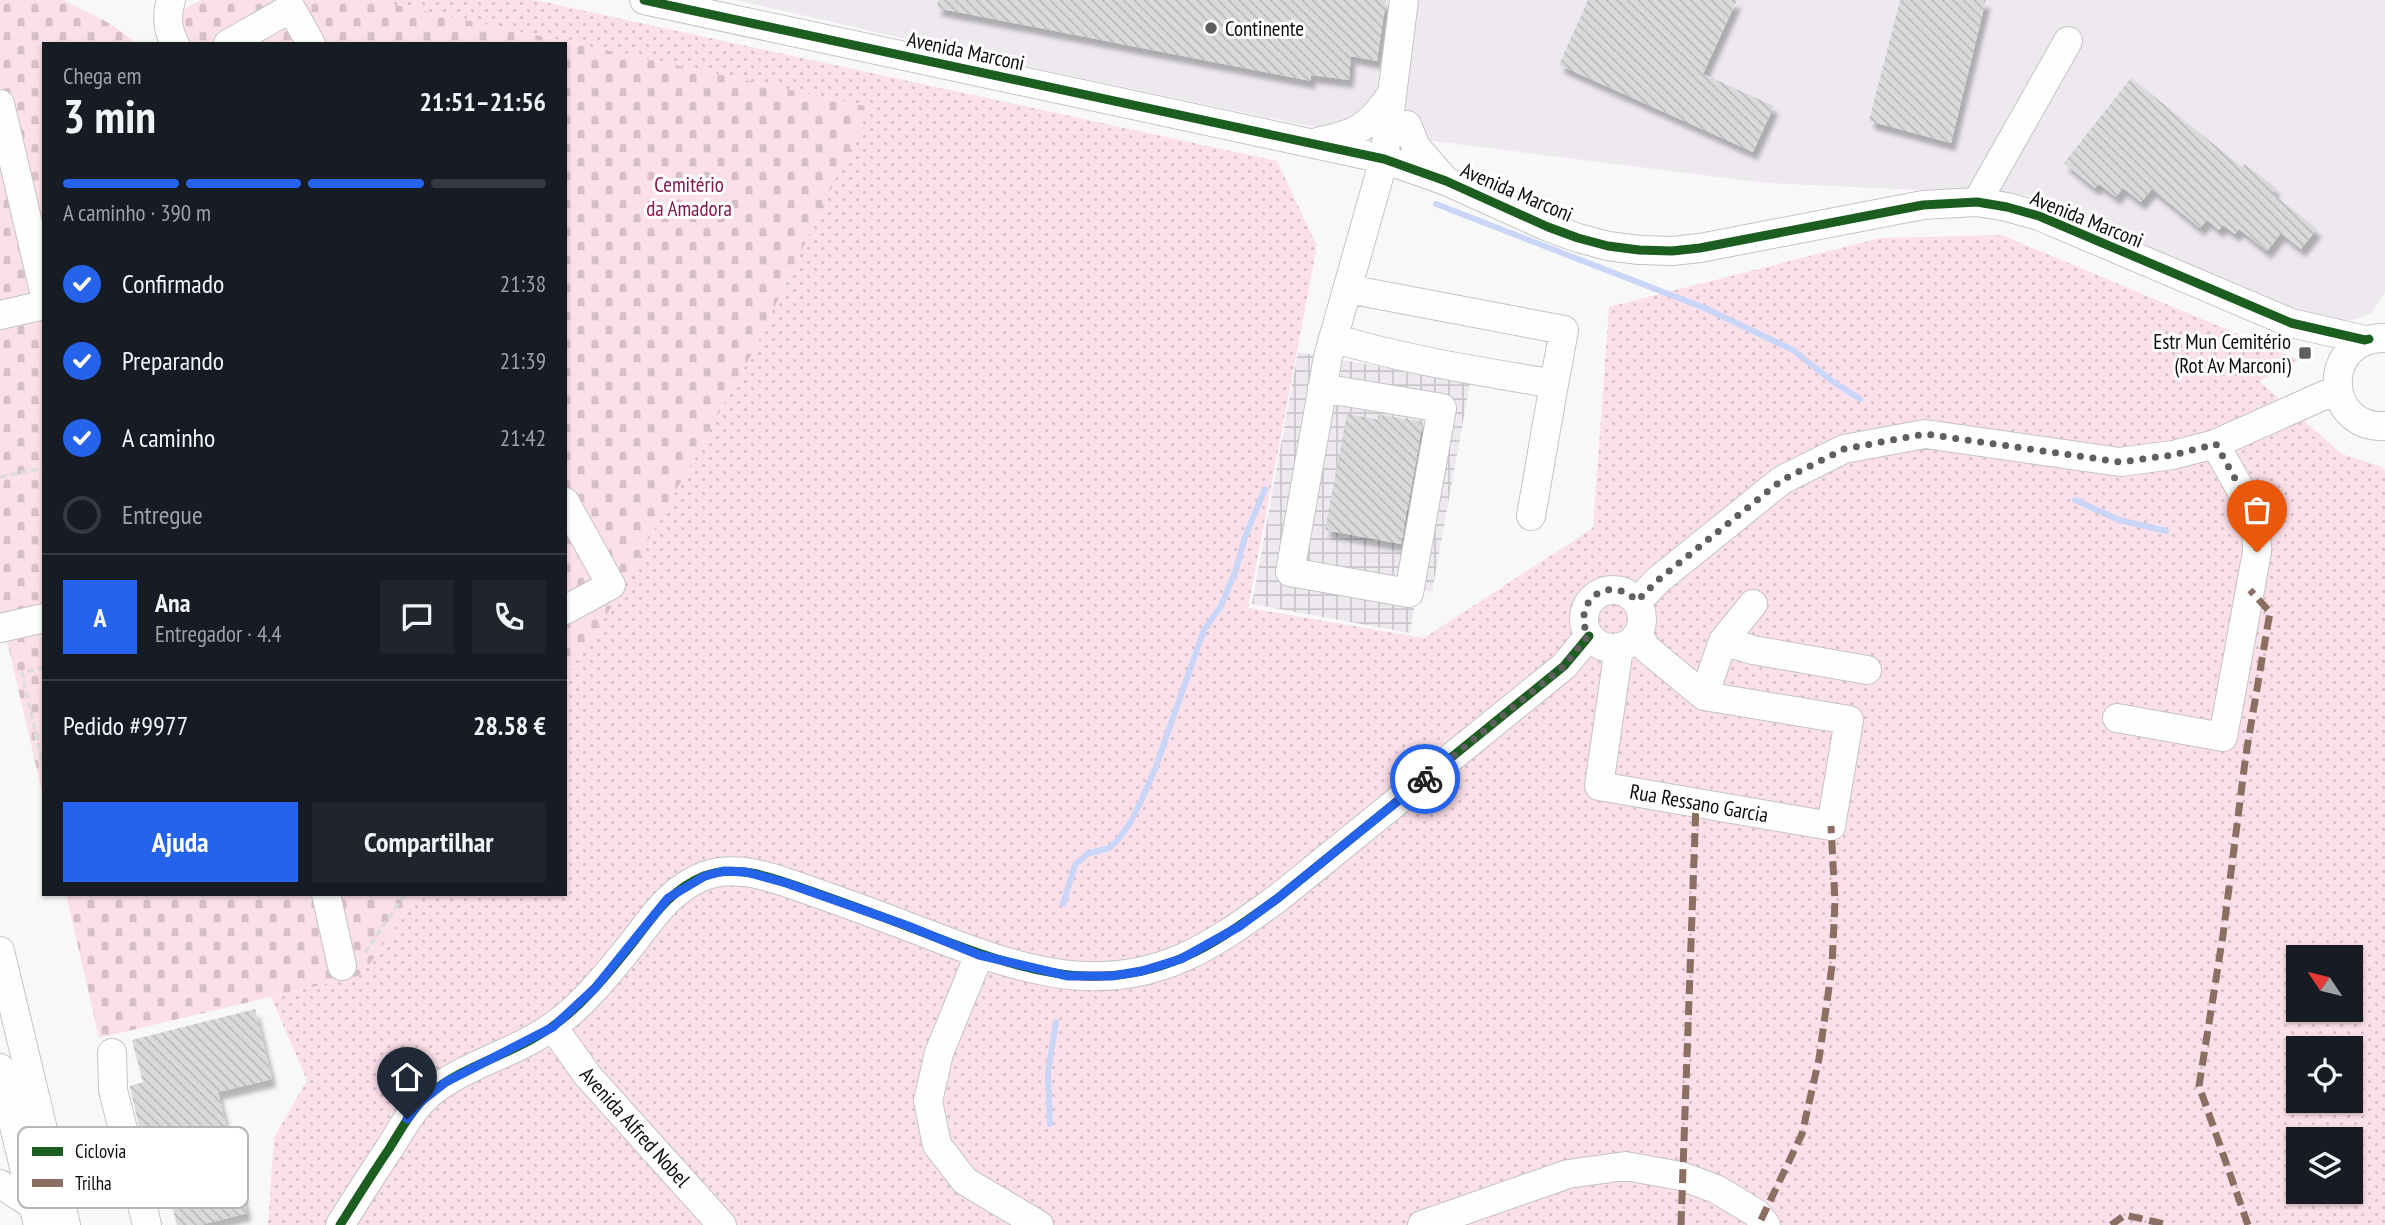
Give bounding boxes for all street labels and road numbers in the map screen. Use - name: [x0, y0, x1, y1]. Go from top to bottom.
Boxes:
- street label: Avenida Marconi: [905, 25, 1027, 77]
- street label: Avenida Marconi: [1457, 156, 1577, 228]
- street label: Avenida Marconi: [2027, 184, 2147, 254]
- street label: Rua Ressano Garcia: [1628, 778, 1770, 828]
- street label: Avenida Alfred Nobel: [574, 1061, 696, 1193]

